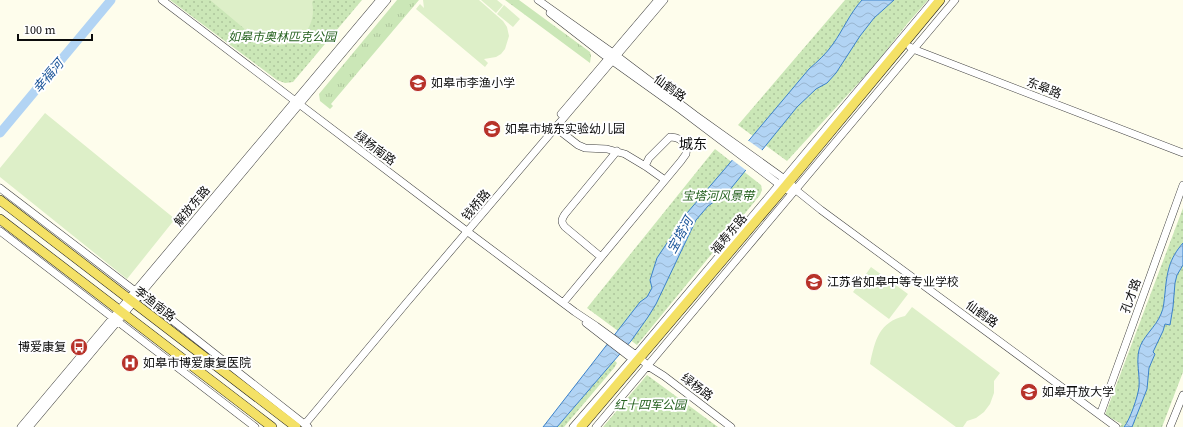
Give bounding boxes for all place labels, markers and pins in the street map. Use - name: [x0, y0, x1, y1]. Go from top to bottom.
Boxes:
- school or university icon: 如皋市李渔小学: [408, 73, 428, 93]
- place label: 如皋市李渔小学: [431, 75, 515, 91]
- school or university icon: 如皋市城东实验幼儿园: [482, 119, 502, 139]
- place label: 如皋市城东实验幼儿园: [505, 121, 625, 137]
- school or university icon: 江苏省如皋中等专业学校: [804, 272, 824, 292]
- place label: 江苏省如皋中等专业学校: [827, 274, 959, 290]
- bus stop icon: 博爱康复: [69, 337, 89, 357]
- place label: 博爱康复: [18, 339, 66, 355]
- hospital icon: 如皋市博爱康复医院: [120, 353, 140, 373]
- place label: 如皋市博爱康复医院: [143, 355, 251, 371]
- school or university icon: 如皋开放大学: [1019, 382, 1039, 402]
- place label: 如皋开放大学: [1042, 384, 1114, 400]

